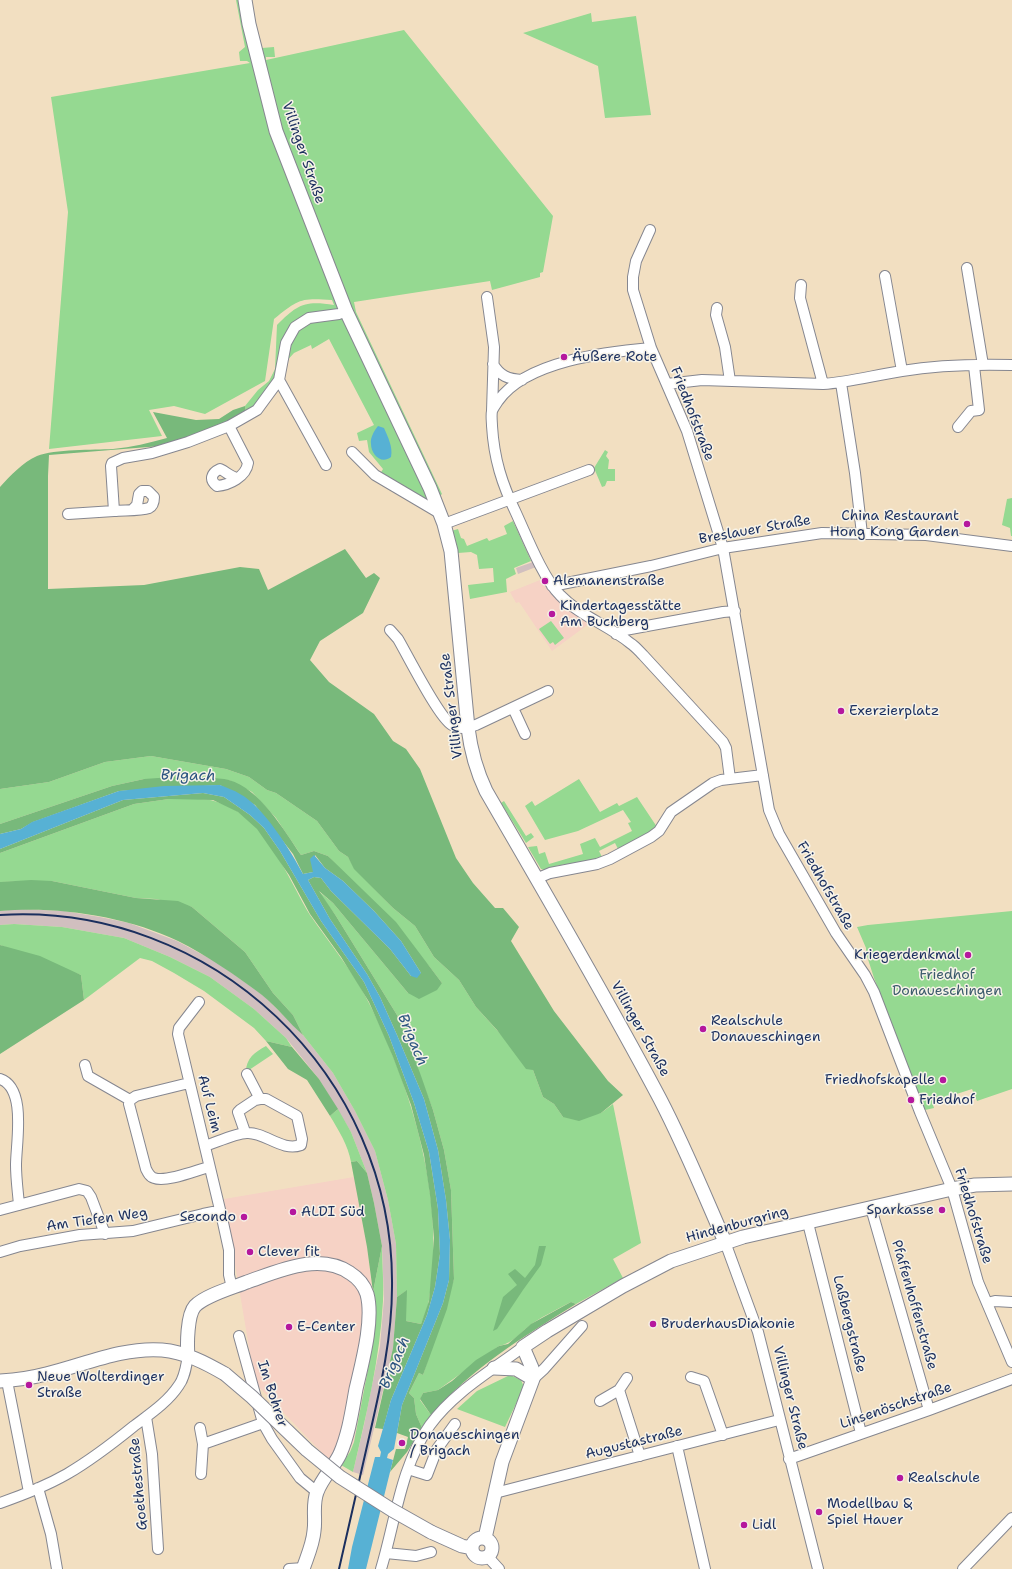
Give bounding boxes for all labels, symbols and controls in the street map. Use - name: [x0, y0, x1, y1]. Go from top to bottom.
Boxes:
- street label: Villinger Straße: [278, 100, 328, 206]
- place label: Äußere Rote: [572, 349, 657, 365]
- marker: Äußere Rote: [559, 352, 569, 362]
- street label: Friedhofstraße: [666, 365, 718, 463]
- place label: China Restaurant Hong Kong Garden: [830, 508, 959, 540]
- street label: Breslauer Straße: [698, 512, 812, 548]
- marker: China Restaurant Hong Kong Garden: [962, 519, 972, 529]
- place label: Alemanenstraße: [553, 573, 665, 589]
- marker: Alemanenstraße: [540, 576, 550, 586]
- place label: Kindertagesstätte Am Buchberg: [560, 598, 681, 630]
- marker: Kindertagesstätte Am Buchberg: [547, 609, 557, 619]
- street label: Villinger Straße: [437, 652, 467, 760]
- place label: Exerzierplatz: [849, 703, 939, 719]
- marker: Exerzierplatz: [836, 706, 846, 716]
- water label: Brigach: [160, 767, 216, 785]
- street label: Friedhofstraße: [793, 839, 857, 933]
- place label: Kriegerdenkmal: [854, 947, 960, 963]
- marker: Kriegerdenkmal: [963, 950, 973, 960]
- park label: Friedhof Donaueschingen: [892, 967, 1002, 1000]
- street label: Villinger Straße: [607, 978, 673, 1080]
- water label: Brigach: [393, 1011, 431, 1069]
- place label: Realschule Donaueschingen: [711, 1013, 820, 1046]
- marker: Realschule Donaueschingen: [698, 1024, 708, 1034]
- place label: Friedhofskapelle: [825, 1072, 935, 1088]
- street label: Auf Leim: [194, 1073, 224, 1135]
- marker: Friedhofskapelle: [938, 1075, 948, 1085]
- place label: Friedhof: [919, 1092, 975, 1108]
- marker: Friedhof: [906, 1095, 916, 1105]
- street label: Friedhofstraße: [950, 1166, 996, 1266]
- place label: Sparkasse: [866, 1202, 934, 1218]
- street label: Hindenburgring: [684, 1203, 790, 1247]
- place label: ALDI Süd: [301, 1204, 365, 1220]
- street label: Am Tiefen Weg: [45, 1205, 149, 1235]
- marker: Sparkasse: [937, 1205, 947, 1215]
- marker: ALDI Süd: [288, 1207, 298, 1217]
- place label: Secondo: [180, 1209, 236, 1225]
- marker: Secondo: [239, 1212, 249, 1222]
- street label: Pfaffenhoffenstraße: [887, 1238, 941, 1372]
- place label: Clever fit: [258, 1244, 320, 1260]
- marker: Clever fit: [245, 1247, 255, 1257]
- street label: Laßbergstraße: [829, 1274, 869, 1374]
- place label: BruderhausDiakonie: [661, 1316, 795, 1332]
- place label: E-Center: [297, 1319, 356, 1335]
- marker: BruderhausDiakonie: [648, 1319, 658, 1329]
- marker: E-Center: [284, 1322, 294, 1332]
- water label: Brigach: [376, 1334, 414, 1392]
- street label: Villinger Straße: [769, 1344, 811, 1452]
- street label: Im Bohrer: [253, 1358, 291, 1430]
- place label: Neue Wolterdinger Straße: [37, 1369, 165, 1402]
- street label: Linsenöschstraße: [838, 1379, 954, 1433]
- marker: Neue Wolterdinger Straße: [24, 1380, 34, 1390]
- street label: Augustastraße: [584, 1423, 684, 1463]
- place label: Donaueschingen / Brigach: [410, 1427, 519, 1460]
- street label: Goethestraße: [127, 1437, 151, 1531]
- marker: Donaueschingen / Brigach: [397, 1438, 407, 1448]
- place label: Realschule: [908, 1470, 980, 1486]
- marker: Realschule: [895, 1473, 905, 1483]
- place label: Modellbau & Spiel Hauer: [827, 1496, 912, 1528]
- marker: Modellbau & Spiel Hauer: [814, 1507, 824, 1517]
- place label: Lidl: [752, 1517, 776, 1533]
- marker: Lidl: [739, 1520, 749, 1530]

